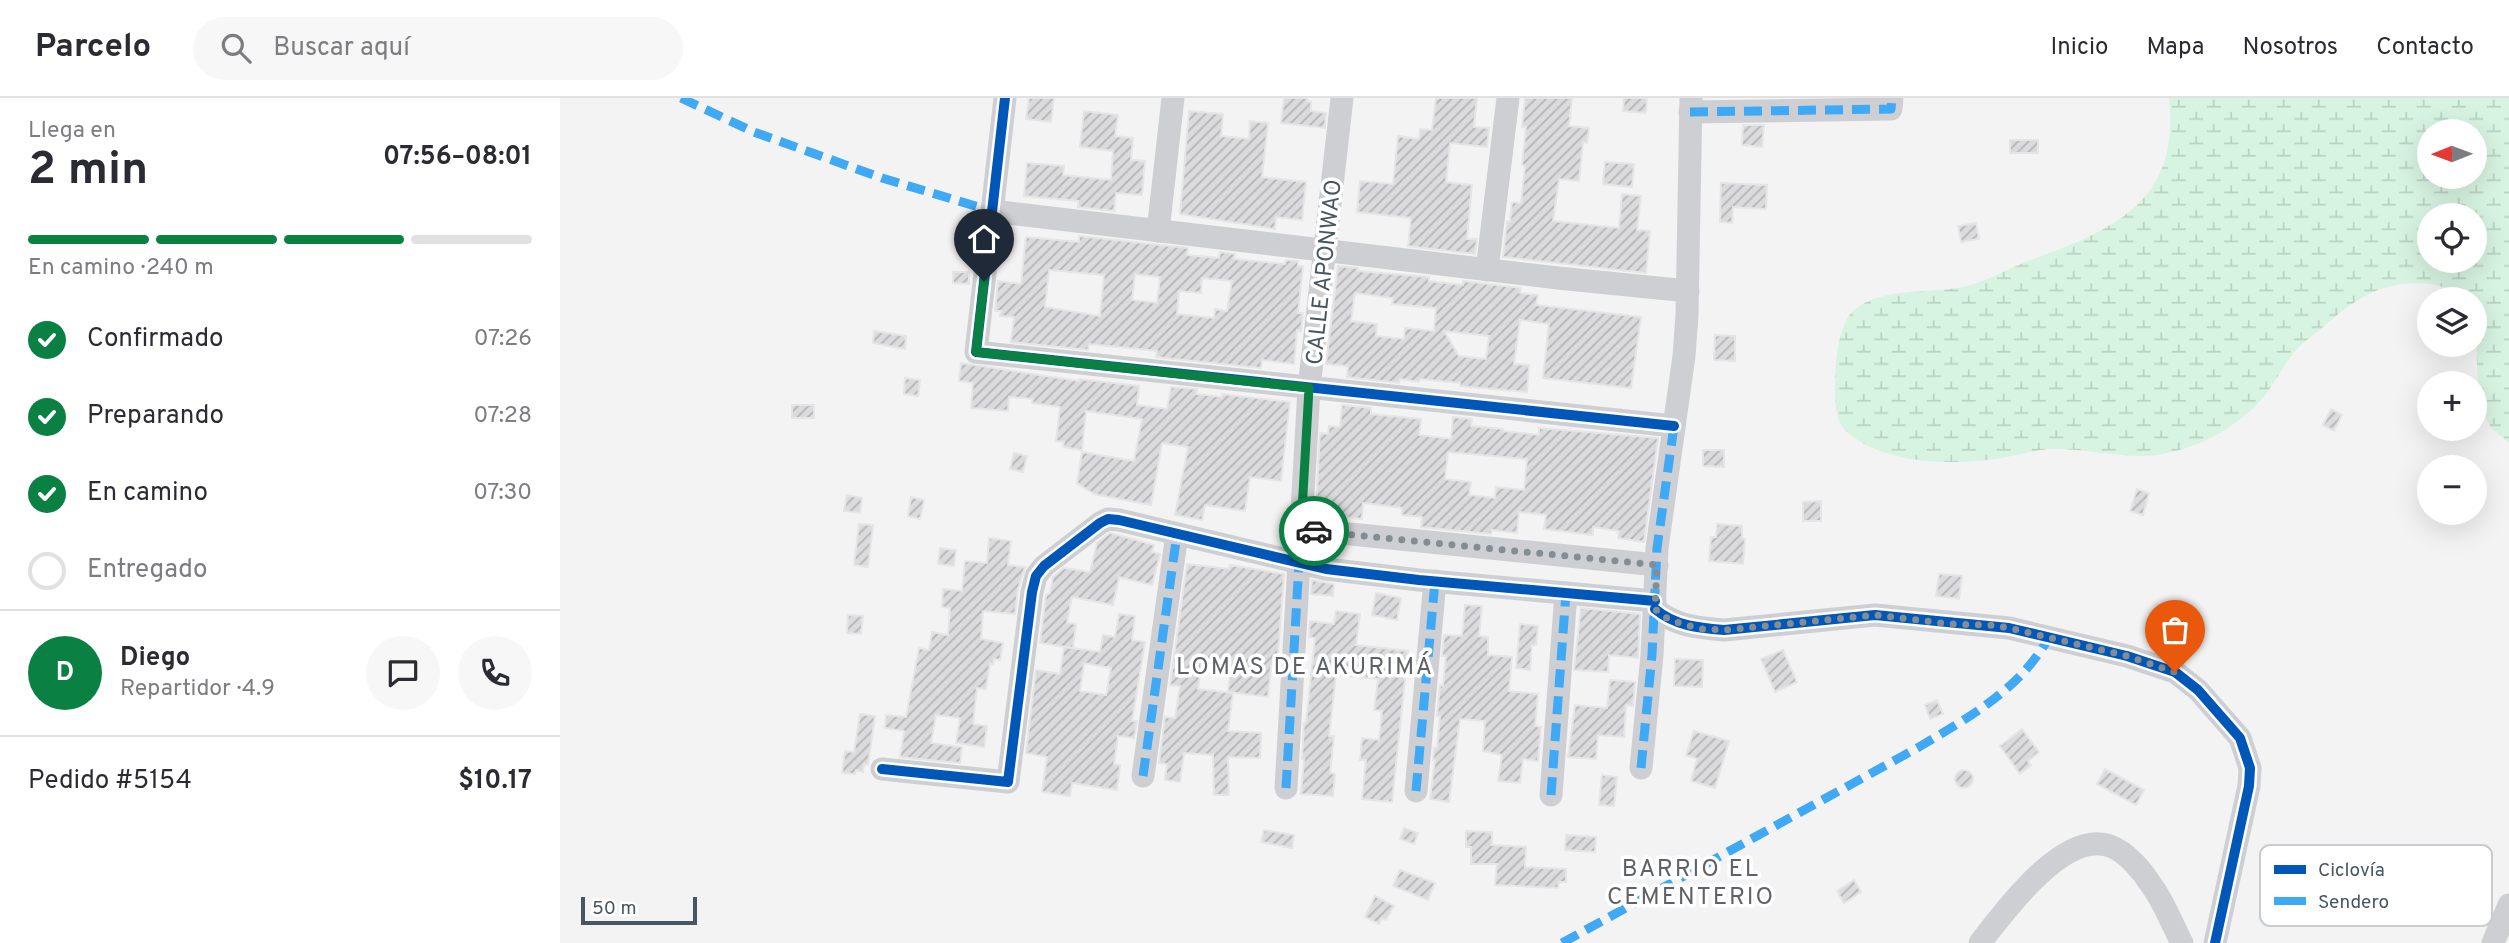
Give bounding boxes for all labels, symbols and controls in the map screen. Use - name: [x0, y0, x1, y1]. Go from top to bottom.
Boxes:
- search box: [193, 17, 683, 80]
- text: Parcelo: [35, 27, 151, 69]
- icon: search: [217, 29, 255, 67]
- text: Buscar aquí: [273, 32, 410, 65]
- text: Inicio: [2051, 33, 2108, 63]
- text: Mapa: [2146, 33, 2205, 63]
- text: Nosotros: [2243, 33, 2338, 63]
- text: Contacto: [2376, 33, 2474, 63]
- text: Llega en: [28, 117, 116, 146]
- north arrow: [2417, 119, 2487, 189]
- map controls: [2417, 119, 2487, 525]
- text: 07:56–08:01: [383, 141, 532, 174]
- text: 2 min: [28, 142, 148, 201]
- street label: CALLE APONWAO: [1301, 178, 1350, 366]
- button: locate: [2417, 203, 2487, 273]
- pin: [954, 209, 1014, 281]
- icon: home: [965, 220, 1003, 258]
- text: En camino · 240 m: [28, 254, 214, 283]
- button: layers: [2417, 287, 2487, 357]
- icon: check: [28, 321, 66, 359]
- text: Confirmado: [87, 323, 224, 356]
- text: 07:26: [474, 325, 532, 354]
- button: +: [2417, 371, 2487, 441]
- icon: check: [28, 398, 66, 436]
- text: Preparando: [87, 400, 224, 433]
- text: 07:28: [474, 402, 532, 431]
- button: −: [2417, 455, 2487, 525]
- icon: check: [28, 475, 66, 513]
- text: En camino: [87, 477, 208, 510]
- text: 07:30: [473, 479, 532, 508]
- courier: [1279, 496, 1349, 566]
- icon: car: [1295, 512, 1333, 550]
- text: Entregado: [87, 554, 207, 587]
- pin: [2145, 600, 2205, 672]
- icon: bag: [2156, 611, 2194, 649]
- button: chat: [366, 636, 440, 710]
- button: phone: [458, 636, 532, 710]
- text: Diego: [120, 642, 190, 675]
- district label: LOMAS DE AKURIMÁ: [1176, 651, 1434, 683]
- text: D: [56, 657, 74, 690]
- text: Repartidor · 4.9: [120, 675, 275, 704]
- text: Pedido #5154: [28, 765, 192, 798]
- text: $10.17: [458, 765, 532, 798]
- legend: [2260, 845, 2492, 926]
- district label: BARRIO EL CEMENTERIO: [1607, 855, 1775, 913]
- text: Ciclovía: [2318, 859, 2385, 883]
- text: Sendero: [2318, 891, 2389, 915]
- scale bar: [581, 894, 696, 926]
- text: 50 m: [592, 897, 637, 921]

